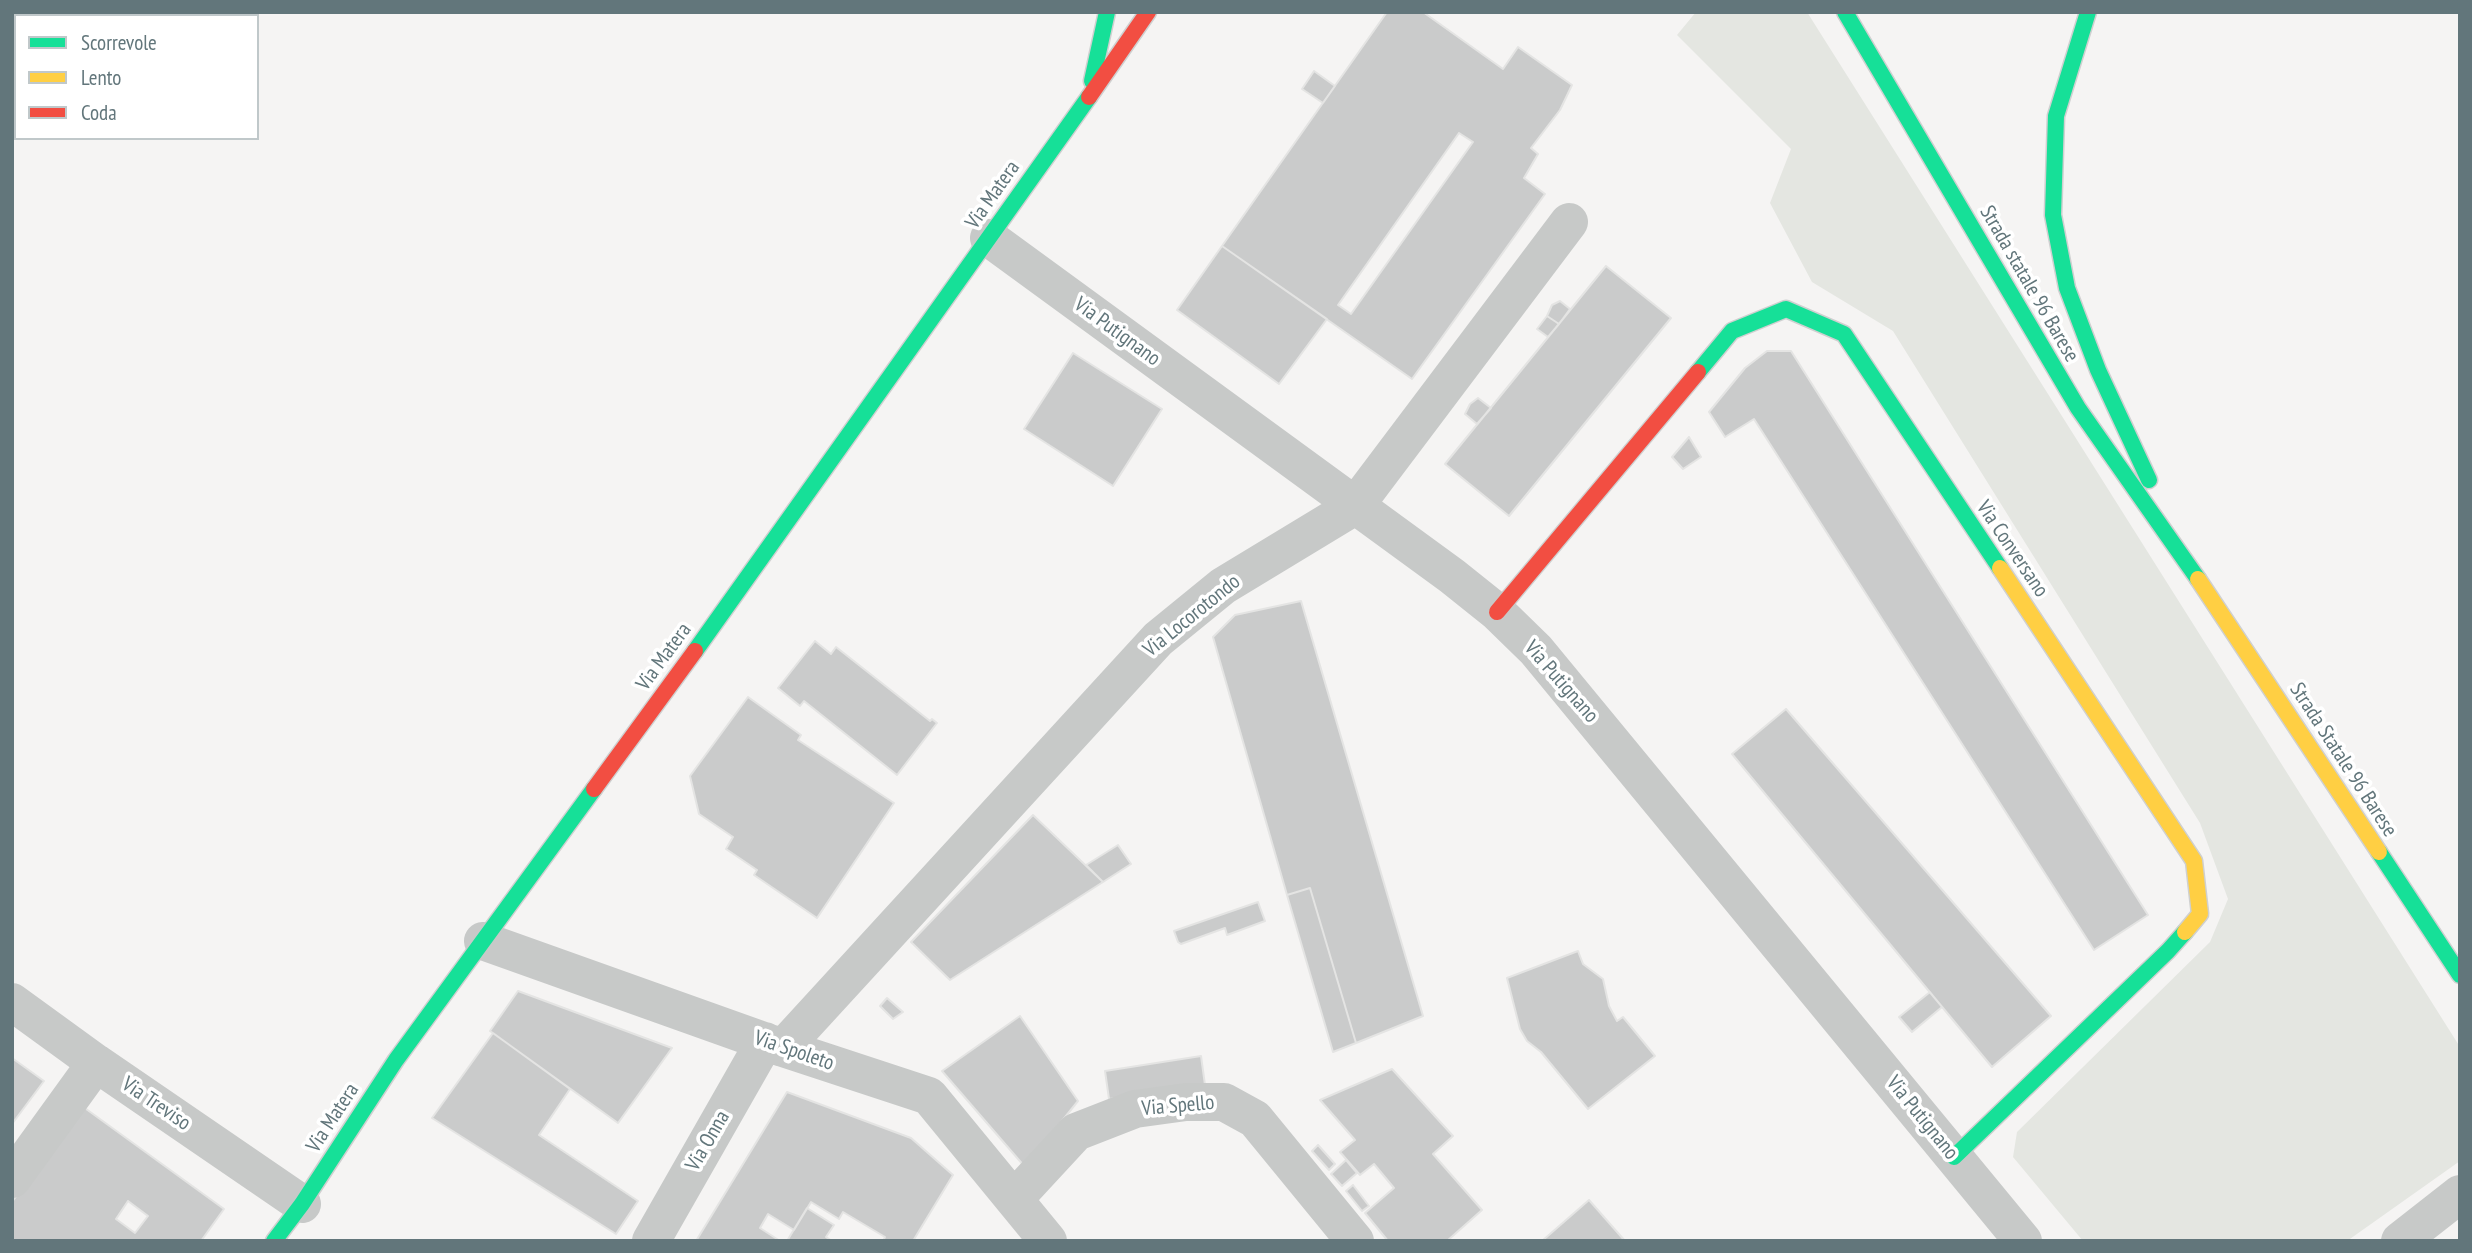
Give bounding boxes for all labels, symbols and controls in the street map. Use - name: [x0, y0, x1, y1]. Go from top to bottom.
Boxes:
- legend: [14, 14, 259, 140]
- text: Scorrevole: [81, 29, 157, 56]
- text: Lento: [81, 64, 121, 91]
- text: Coda: [81, 99, 117, 126]
- street label: Via Matera: [960, 156, 1026, 234]
- street label: Strada statale 96 Barese: [1974, 201, 2084, 367]
- street label: Via Putignano: [1069, 292, 1165, 372]
- street label: Via Conversano: [1971, 496, 2053, 602]
- street label: Via Locorotondo: [1139, 569, 1245, 663]
- street label: Via Matera: [631, 618, 697, 696]
- street label: Via Putignano: [1519, 636, 1603, 728]
- street label: Strada Statale 96 Barese: [2284, 678, 2402, 842]
- street label: Via Spoleto: [751, 1026, 837, 1076]
- street label: Via Putignano: [1881, 1071, 1963, 1165]
- street label: Via Treviso: [117, 1072, 195, 1136]
- street label: Via Matera: [301, 1079, 365, 1157]
- street label: Via Spello: [1141, 1090, 1215, 1122]
- street label: Via Onna: [681, 1106, 735, 1176]

